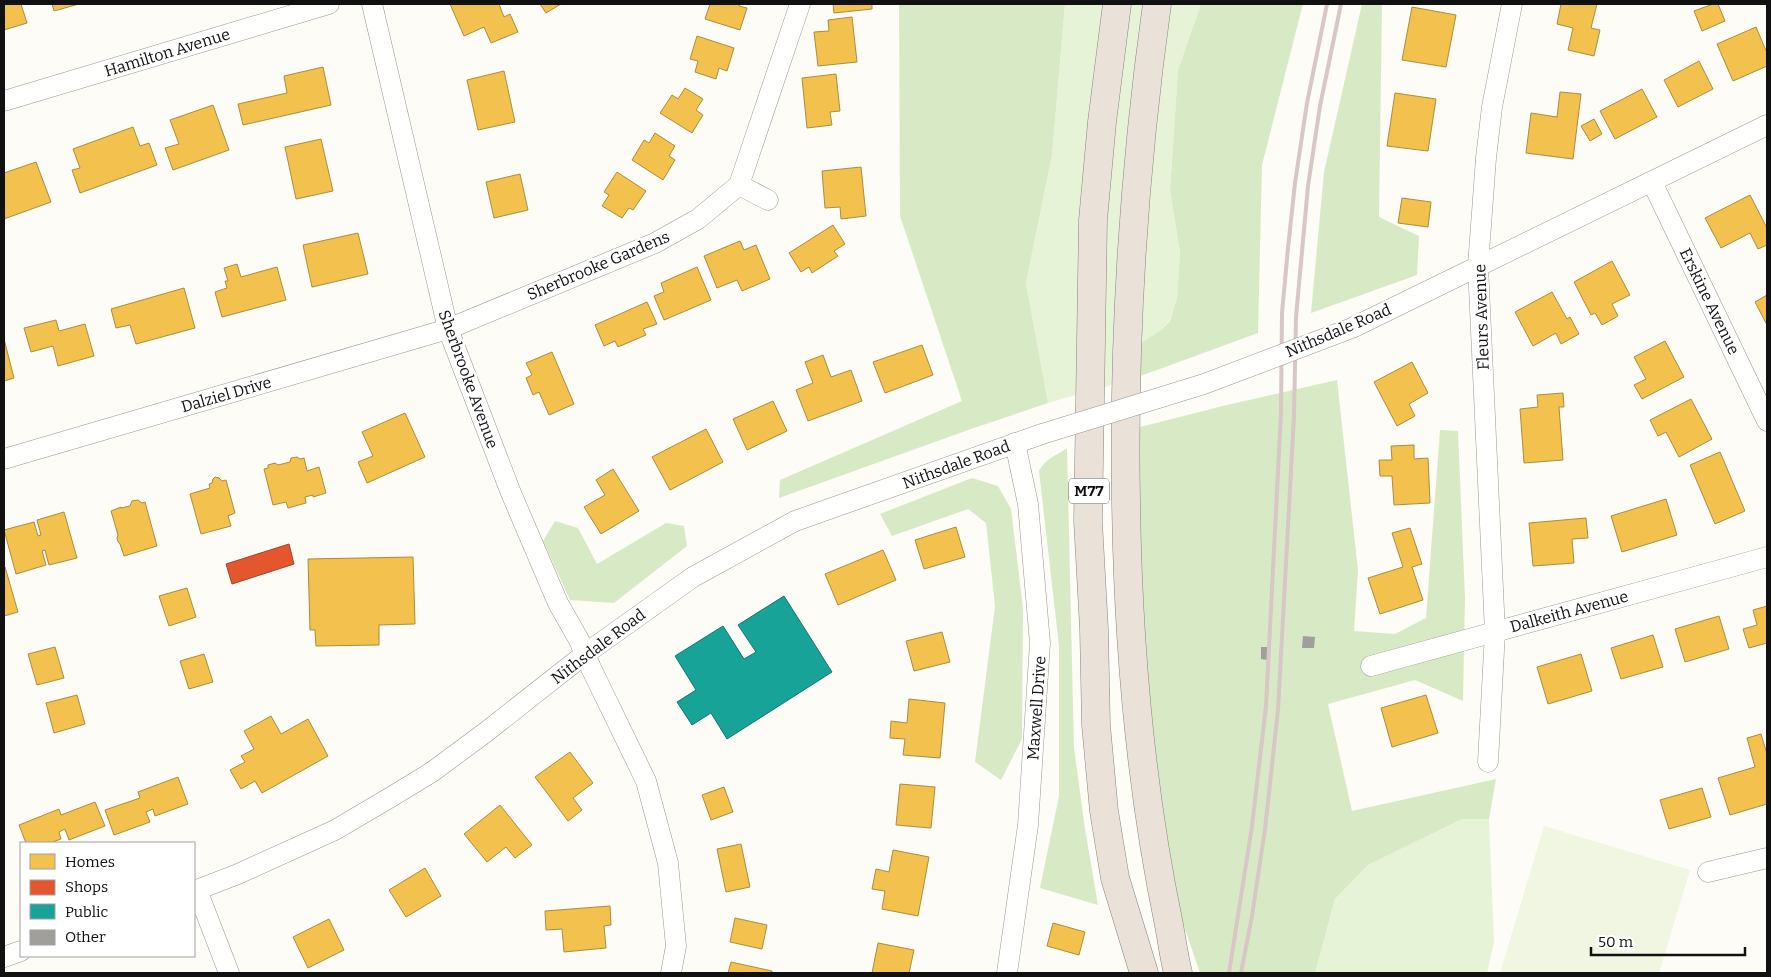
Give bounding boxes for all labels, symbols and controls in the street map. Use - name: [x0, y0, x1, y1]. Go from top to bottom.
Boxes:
- street label: Hamilton Avenue: [102, 24, 232, 81]
- street label: Sherbrooke Gardens: [524, 227, 672, 304]
- street label: Erskine Avenue: [1676, 245, 1744, 358]
- street label: Fleurs Avenue: [1470, 264, 1493, 370]
- street label: Nithsdale Road: [1283, 299, 1394, 361]
- street label: Sherbrooke Avenue: [435, 307, 502, 451]
- street label: Dalziel Drive: [179, 373, 273, 416]
- street label: Nithsdale Road: [900, 436, 1013, 493]
- road number: M77: [1069, 478, 1109, 504]
- street label: Dalkeith Avenue: [1508, 587, 1630, 636]
- street label: Nithsdale Road: [548, 605, 649, 688]
- street label: Maxwell Drive: [1023, 655, 1050, 761]
- legend: [20, 842, 195, 957]
- text: Homes: [65, 853, 115, 871]
- text: Shops: [65, 878, 108, 896]
- text: Public: [65, 903, 109, 921]
- scale bar: [1591, 924, 1745, 956]
- text: Other: [65, 928, 106, 946]
- text: 50 m: [1598, 933, 1634, 951]

